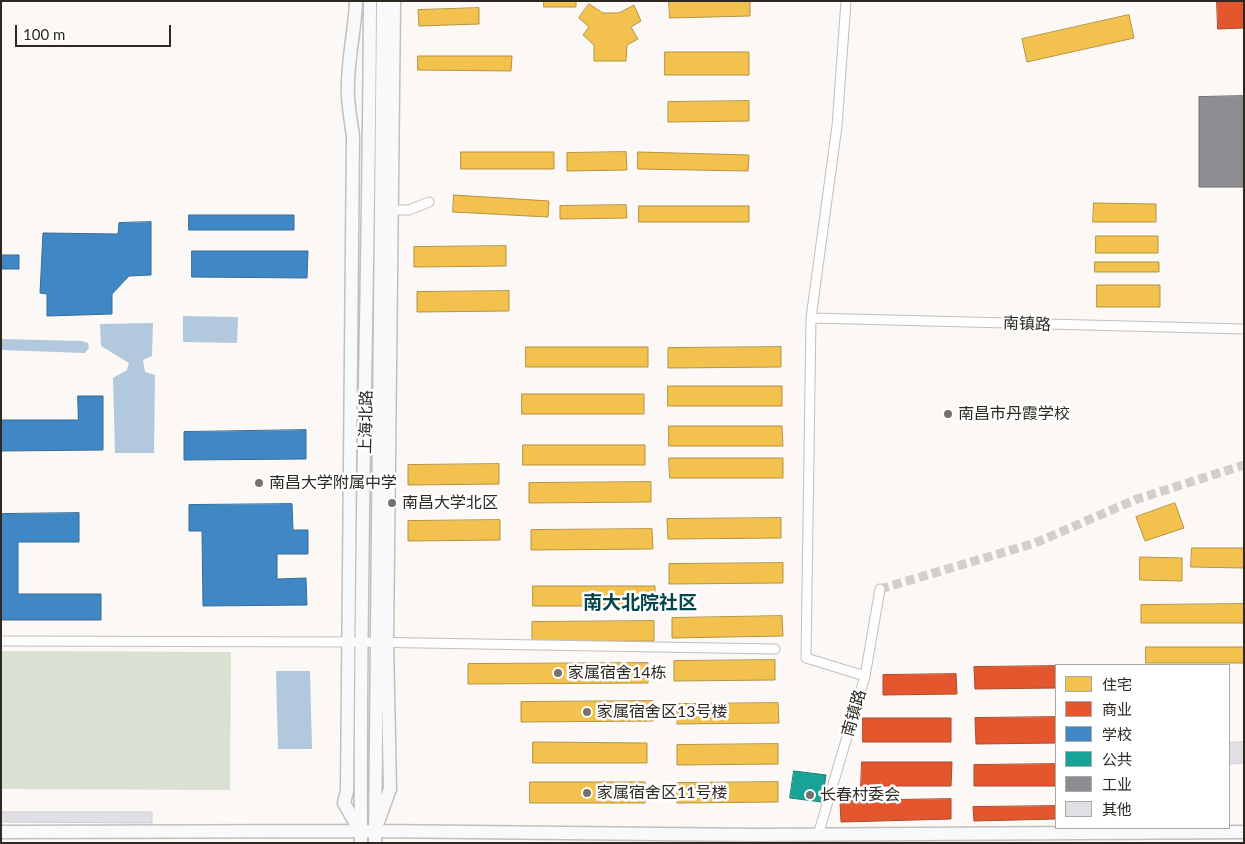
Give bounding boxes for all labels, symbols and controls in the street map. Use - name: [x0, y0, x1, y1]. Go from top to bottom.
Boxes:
- scale bar: [18, 15, 174, 47]
- text: 100 m: [23, 25, 65, 43]
- street label: 南镇路: [1003, 314, 1051, 334]
- street label: 上海北路: [356, 390, 376, 454]
- place label: 南昌市丹霞学校: [958, 404, 1070, 424]
- marker: 南昌市丹霞学校: [942, 408, 954, 420]
- place label: 南昌大学附属中学: [269, 473, 397, 493]
- marker: 南昌大学附属中学: [253, 477, 265, 489]
- place label: 南昌大学北区: [402, 493, 498, 513]
- marker: 南昌大学北区: [386, 497, 398, 509]
- district label: 南大北院社区: [583, 592, 697, 614]
- place label: 家属宿舍14栋: [568, 663, 667, 683]
- legend: [1055, 664, 1230, 829]
- marker: 家属宿舍14栋: [552, 667, 564, 679]
- text: 住宅: [1102, 675, 1132, 693]
- street label: 南镇路: [838, 687, 870, 739]
- text: 商业: [1102, 700, 1132, 718]
- place label: 家属宿舍区13号楼: [597, 702, 728, 722]
- marker: 家属宿舍区13号楼: [581, 706, 593, 718]
- text: 学校: [1102, 725, 1132, 743]
- text: 公共: [1102, 750, 1132, 768]
- text: 工业: [1102, 775, 1132, 793]
- place label: 家属宿舍区11号楼: [597, 783, 728, 803]
- place label: 长春村委会: [820, 785, 900, 805]
- marker: 家属宿舍区11号楼: [581, 787, 593, 799]
- marker: 长春村委会: [804, 789, 816, 801]
- text: 其他: [1102, 800, 1132, 818]

